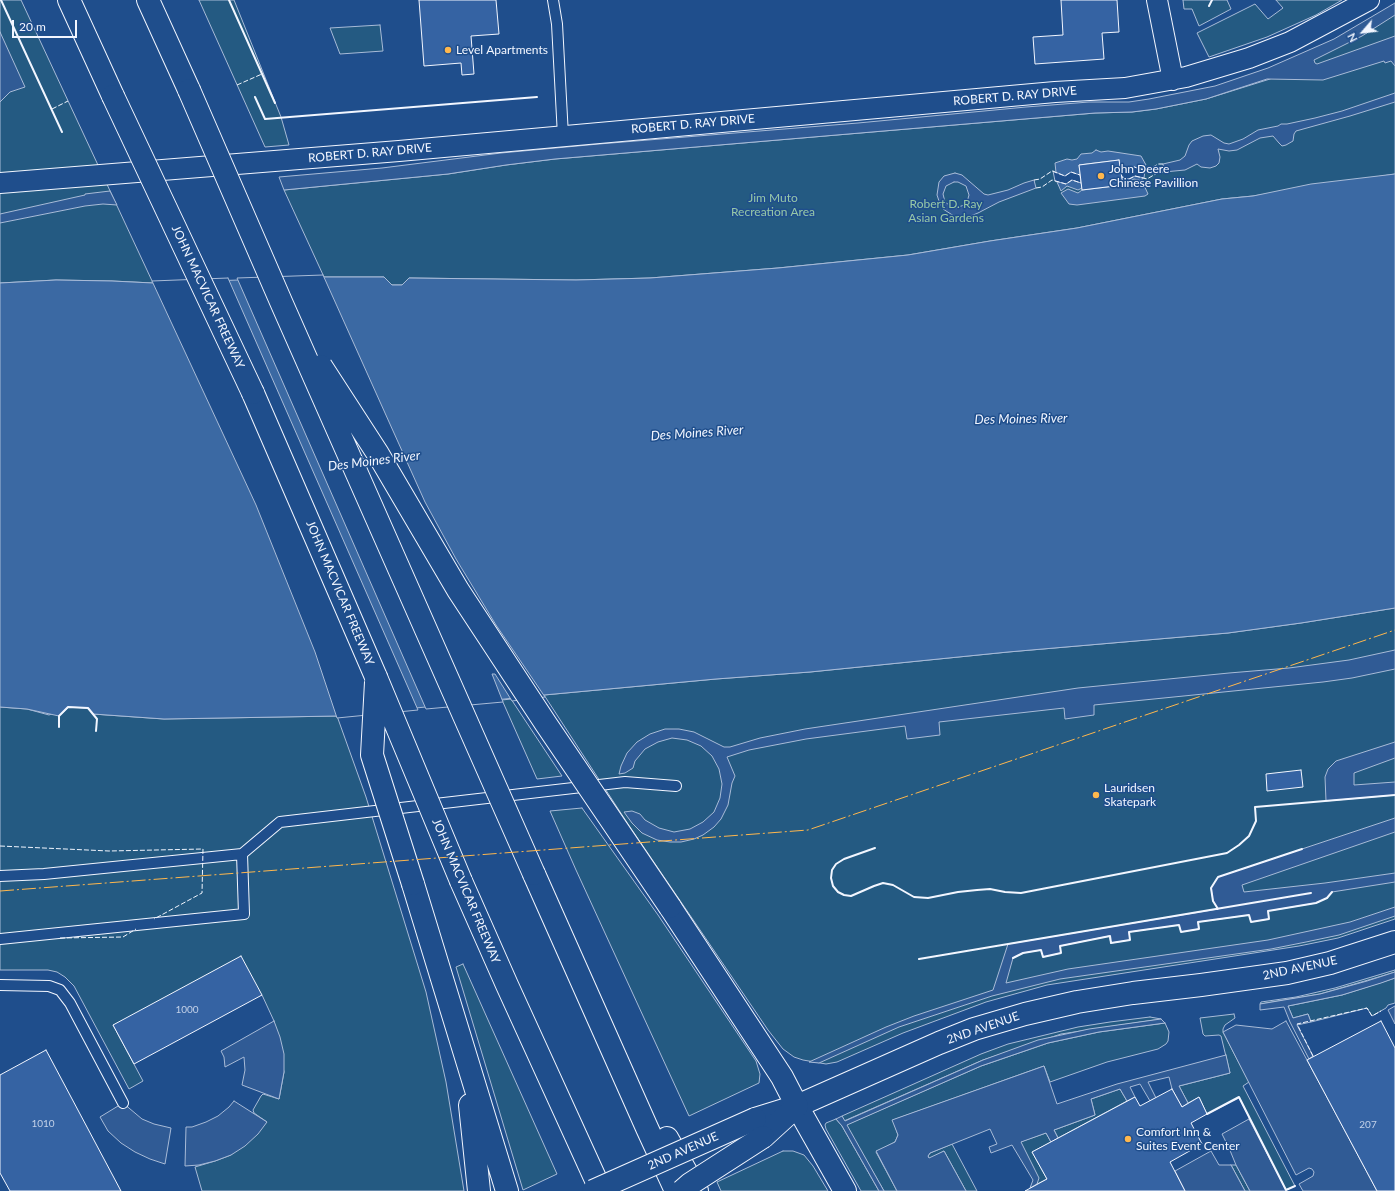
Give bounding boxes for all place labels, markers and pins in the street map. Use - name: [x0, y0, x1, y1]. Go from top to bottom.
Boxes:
- place label: Level Apartments: [456, 43, 548, 57]
- marker: Level Apartments: [443, 45, 453, 55]
- place label: John Deere Chinese Pavillion: [1109, 162, 1198, 190]
- marker: John Deere Chinese Pavillion: [1096, 171, 1106, 181]
- place label: Lauridsen Skatepark: [1104, 781, 1156, 809]
- marker: Lauridsen Skatepark: [1091, 790, 1101, 800]
- place label: Comfort Inn & Suites Event Center: [1136, 1125, 1240, 1153]
- marker: Comfort Inn & Suites Event Center: [1123, 1134, 1133, 1144]

